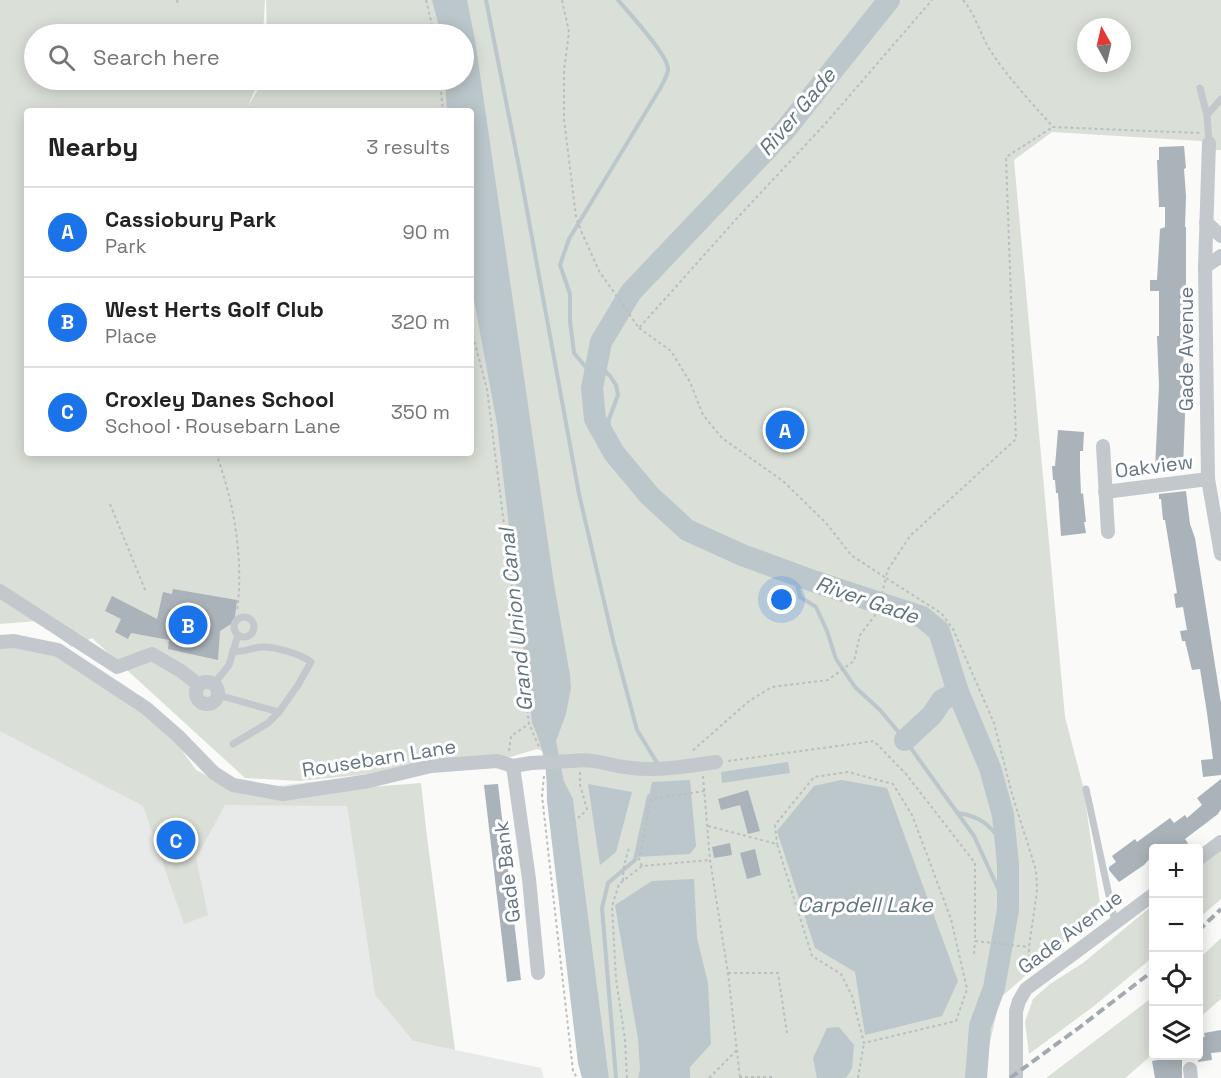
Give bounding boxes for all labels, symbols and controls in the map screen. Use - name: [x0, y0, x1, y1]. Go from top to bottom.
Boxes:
- north arrow: [1077, 18, 1131, 72]
- search box: [24, 24, 474, 90]
- icon: search: [45, 41, 78, 74]
- text: Search here: [93, 43, 220, 71]
- water label: River Gade: [752, 61, 842, 161]
- text: Nearby: [48, 130, 138, 164]
- text: 3 results: [366, 134, 450, 160]
- text: Cassiobury Park: [105, 205, 277, 233]
- text: A: [61, 219, 74, 245]
- text: 90 m: [403, 219, 450, 245]
- text: Park: [105, 233, 147, 259]
- street label: Gade Avenue: [1173, 287, 1199, 411]
- text: West Herts Golf Club: [105, 295, 324, 323]
- text: B: [61, 309, 74, 335]
- text: 320 m: [391, 309, 450, 335]
- text: Place: [105, 323, 157, 349]
- text: Croxley Danes School: [105, 385, 334, 413]
- text: C: [61, 399, 74, 425]
- text: 350 m: [391, 399, 450, 425]
- pin: A: [766, 408, 804, 452]
- text: School · Rousebarn Lane: [105, 413, 341, 439]
- street label: Oakview: [1113, 448, 1195, 484]
- water label: Grand Union Canal: [492, 524, 539, 713]
- water label: River Gade: [812, 569, 923, 630]
- your location: [767, 585, 796, 614]
- pin: B: [168, 602, 207, 648]
- street label: Rousebarn Lane: [300, 733, 458, 783]
- pin: C: [156, 818, 195, 862]
- street label: Gade Bank: [488, 820, 526, 924]
- map controls: [1149, 844, 1203, 1060]
- button: +: [1149, 844, 1203, 898]
- street label: Gade Avenue: [1012, 884, 1128, 980]
- water label: Carpdell Lake: [797, 891, 934, 918]
- button: −: [1149, 898, 1203, 952]
- button: locate: [1149, 952, 1203, 1006]
- button: layers: [1149, 1006, 1203, 1060]

